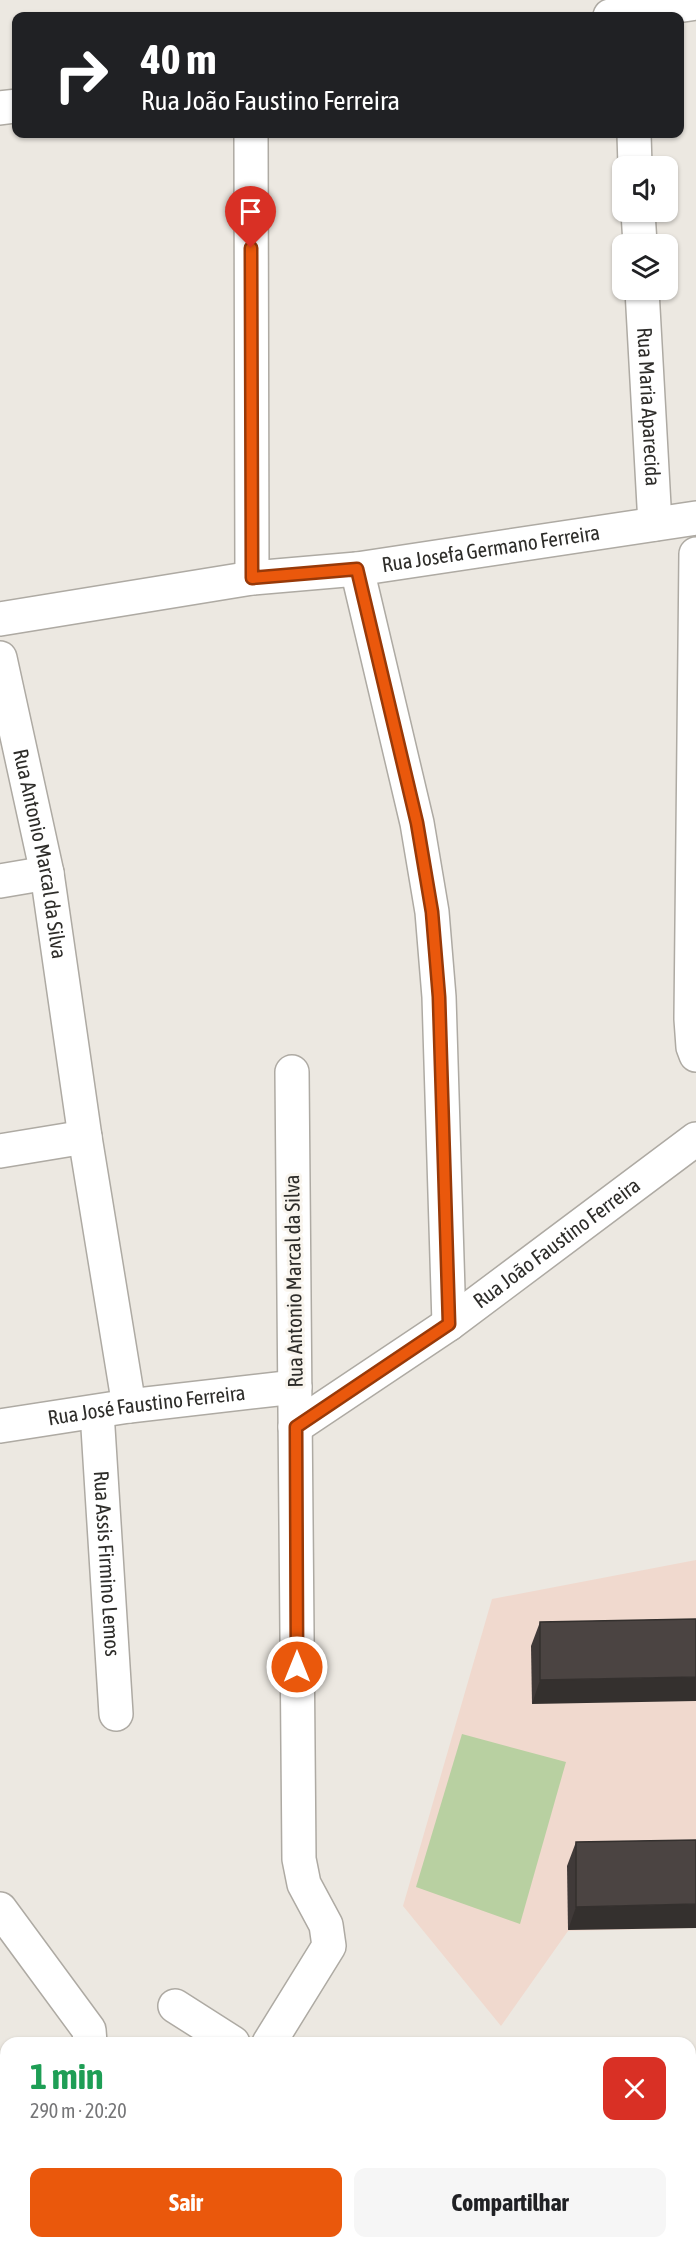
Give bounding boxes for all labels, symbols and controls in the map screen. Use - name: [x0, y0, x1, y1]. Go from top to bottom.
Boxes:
- text: 40 m: [141, 35, 216, 83]
- icon: right: [42, 36, 120, 114]
- text: Rua João Faustino Ferreira: [141, 85, 400, 116]
- map controls: [612, 156, 678, 300]
- button: sound: [612, 156, 678, 222]
- pin: [225, 186, 276, 248]
- icon: arrive: [234, 195, 267, 228]
- button: layers: [612, 234, 678, 300]
- street label: Rua Maria Aparecida: [633, 327, 666, 487]
- street label: Rua Josefa Germano Ferreira: [380, 520, 601, 576]
- street label: Rua Antonio Marcal da Silva: [9, 746, 72, 960]
- street label: Rua João Faustino Ferreira: [468, 1172, 644, 1312]
- street label: Rua Antonio Marcal da Silva: [279, 1174, 307, 1388]
- street label: Rua José Faustino Ferreira: [46, 1380, 246, 1429]
- street label: Rua Assis Firmino Lemos: [90, 1470, 125, 1657]
- position arrow: [265, 1635, 329, 1699]
- text: 1 min: [30, 2055, 104, 2097]
- button: close: [603, 2057, 666, 2120]
- text: 290 m · 20:20: [30, 2099, 127, 2122]
- button: Sair: [30, 2168, 342, 2237]
- button: Compartilhar: [354, 2168, 666, 2237]

